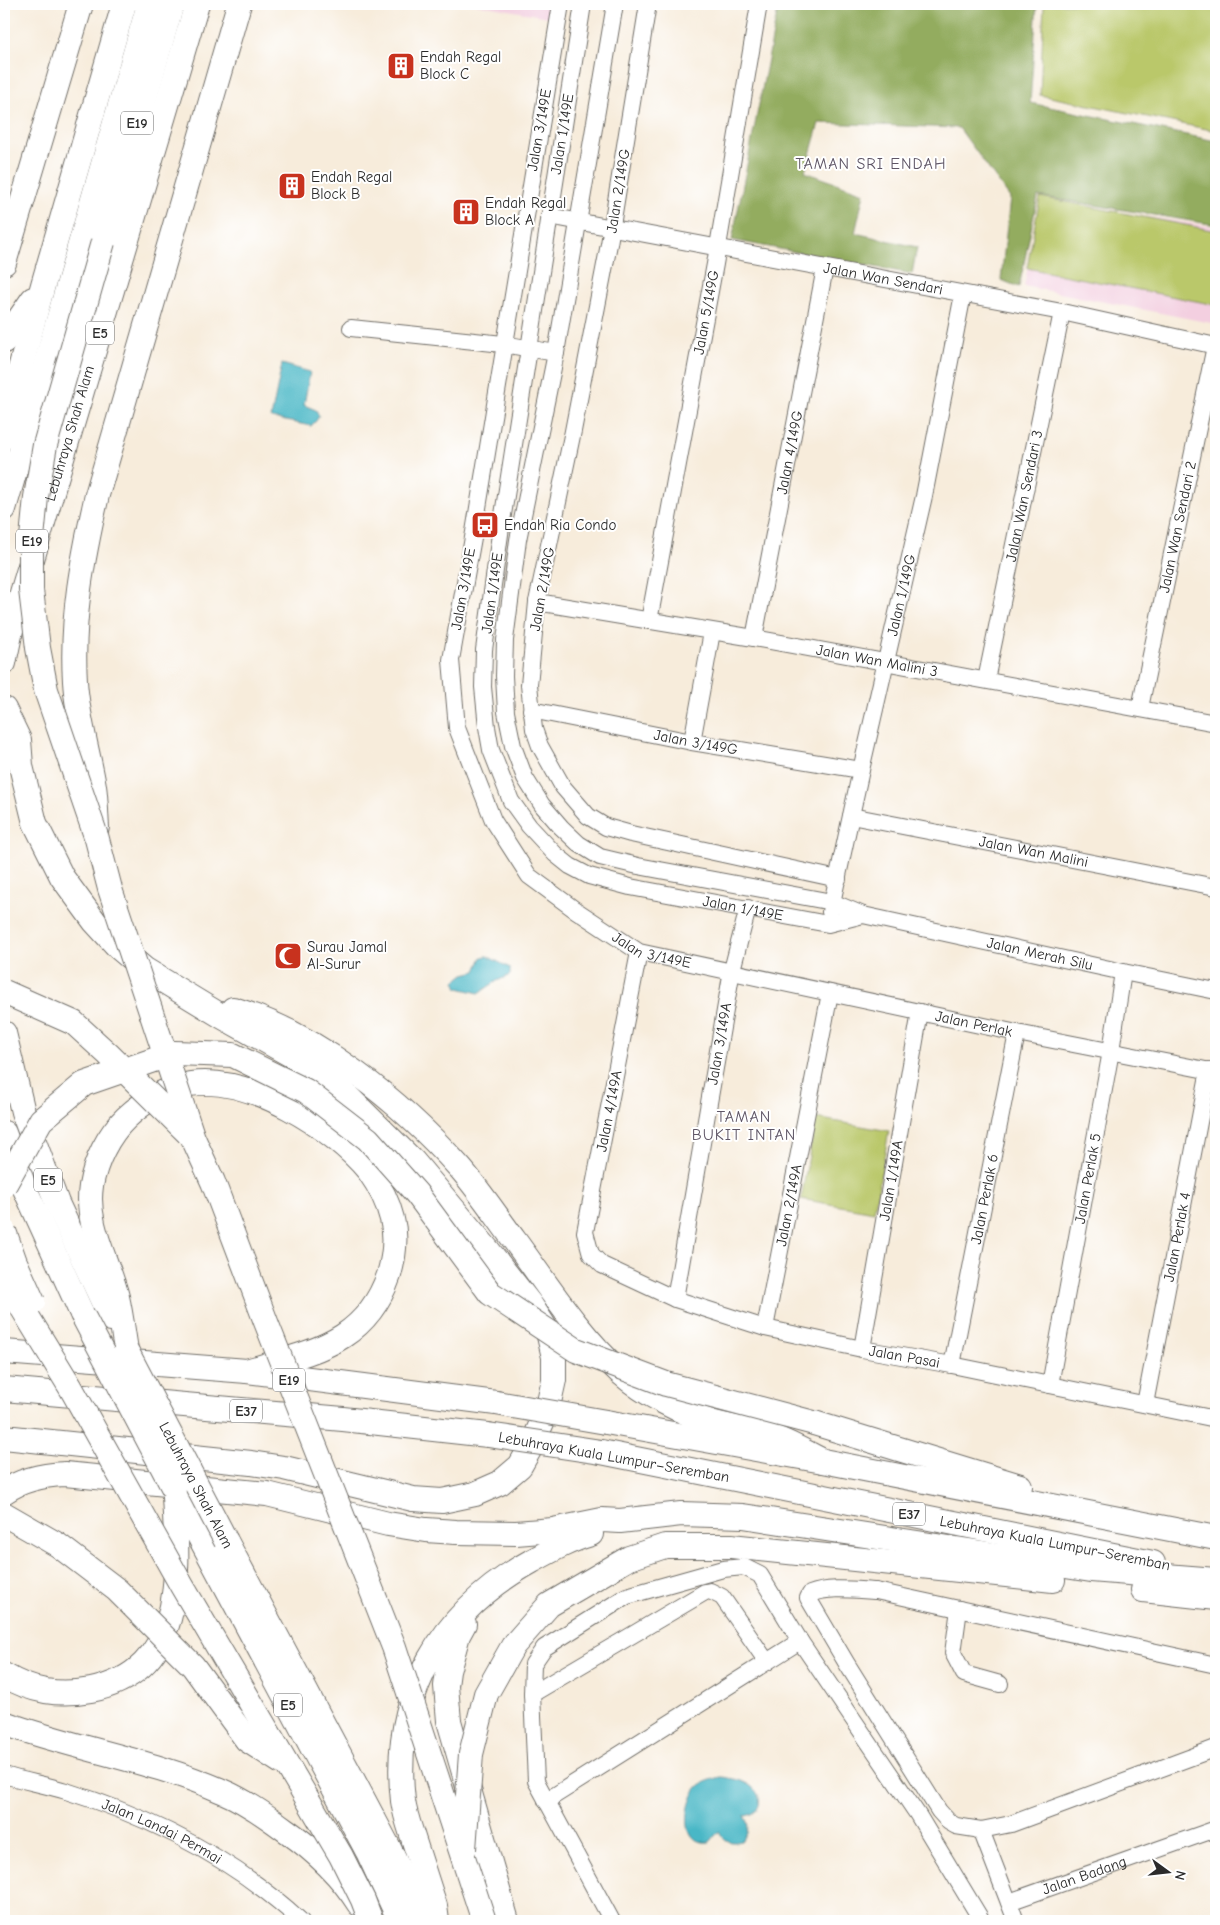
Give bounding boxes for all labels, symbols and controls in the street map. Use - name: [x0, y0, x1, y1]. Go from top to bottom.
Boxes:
- place label: Endah Regal Block C: [420, 48, 501, 83]
- building icon: Endah Regal Block C: [386, 51, 416, 81]
- street label: Jalan 3/149E: [523, 87, 555, 173]
- street label: Jalan 1/149E: [547, 92, 577, 176]
- road number: E19: [121, 112, 153, 134]
- street label: Jalan 2/149G: [602, 147, 634, 234]
- district label: TAMAN SRI ENDAH: [796, 155, 946, 173]
- place label: Endah Regal Block B: [311, 168, 392, 203]
- building icon: Endah Regal Block B: [277, 171, 307, 201]
- place label: Endah Regal Block A: [485, 194, 566, 229]
- building icon: Endah Regal Block A: [451, 197, 481, 227]
- street label: Jalan Wan Sendari: [822, 259, 944, 299]
- street label: Jalan 5/149G: [689, 268, 723, 356]
- road number: E5: [86, 322, 114, 344]
- street label: Lebuhraya Shah Alam: [41, 363, 98, 503]
- street label: Jalan 4/149G: [773, 409, 806, 496]
- street label: Jalan Wan Sendari 3: [1002, 429, 1046, 563]
- street label: Jalan Wan Sendari 2: [1155, 459, 1200, 594]
- bus stop icon: Endah Ria Condo: [470, 510, 500, 540]
- place label: Endah Ria Condo: [504, 516, 617, 534]
- road number: E19: [16, 530, 48, 552]
- street label: Jalan 2/149G: [526, 545, 558, 633]
- street label: Jalan 3/149E: [447, 546, 479, 632]
- street label: Jalan 1/149E: [477, 551, 507, 635]
- street label: Jalan 1/149G: [883, 552, 919, 638]
- street label: Jalan Wan Malini 3: [815, 641, 939, 681]
- street label: Jalan 3/149G: [652, 726, 739, 758]
- street label: Jalan Wan Malini: [977, 832, 1090, 871]
- street label: Jalan 1/149E: [701, 892, 785, 924]
- street label: Jalan 3/149E: [609, 928, 693, 972]
- street label: Jalan Merah Silu: [985, 933, 1095, 974]
- place label: Surau Jamal Al-Surur: [307, 938, 387, 973]
- mosque icon: Surau Jamal Al-Surur: [273, 941, 303, 971]
- street label: Jalan 3/149A: [703, 1001, 735, 1086]
- street label: Jalan Perlak: [934, 1007, 1015, 1041]
- street label: Jalan 4/149A: [592, 1068, 626, 1153]
- district label: TAMAN BUKIT INTAN: [692, 1108, 796, 1144]
- street label: Jalan Perlak 5: [1071, 1132, 1105, 1225]
- street label: Jalan 1/149A: [875, 1139, 907, 1222]
- street label: Jalan Perlak 6: [967, 1152, 1002, 1246]
- street label: Jalan 2/149A: [772, 1162, 806, 1248]
- road number: E5: [34, 1168, 62, 1192]
- street label: Jalan Perlak 4: [1160, 1191, 1194, 1283]
- street label: Jalan Pasai: [868, 1341, 941, 1372]
- road number: E19: [273, 1368, 305, 1392]
- road number: E37: [230, 1400, 262, 1422]
- street label: Lebuhraya Shah Alam: [155, 1419, 237, 1551]
- street label: Lebuhraya Kuala Lumpur–Seremban: [497, 1428, 731, 1486]
- road number: E37: [893, 1502, 925, 1526]
- street label: Lebuhraya Kuala Lumpur–Seremban: [938, 1512, 1172, 1574]
- road number: E5: [274, 1694, 302, 1716]
- street label: Jalan Landai Permai: [99, 1795, 225, 1868]
- north arrow: [1142, 1848, 1192, 1898]
- street label: Jalan Badang: [1040, 1852, 1129, 1899]
- text: N: [1171, 1869, 1189, 1882]

